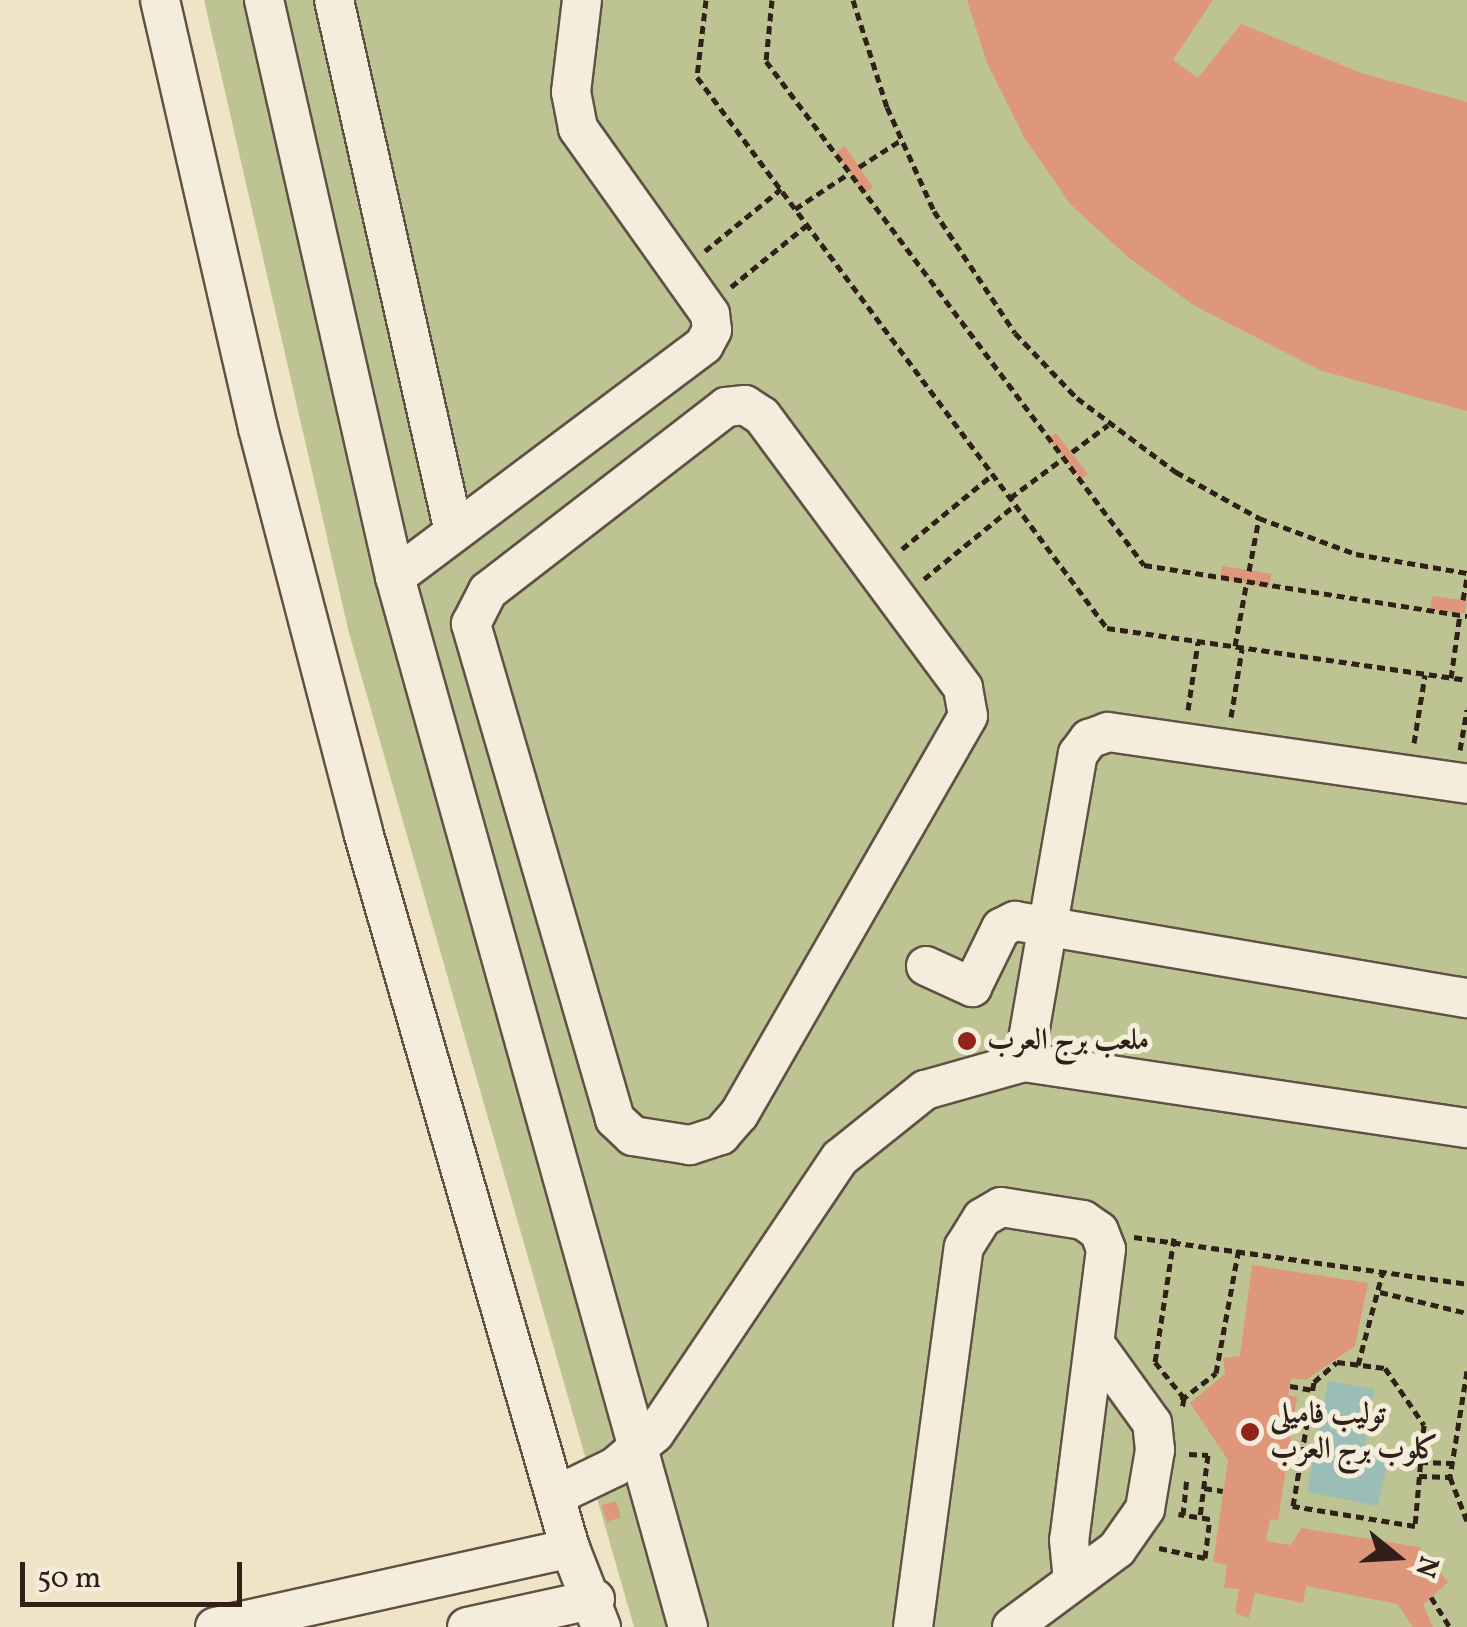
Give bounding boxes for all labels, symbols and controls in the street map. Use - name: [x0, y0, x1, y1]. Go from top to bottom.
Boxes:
- place label: ملعب برج العرب: [987, 1023, 1149, 1059]
- marker: ملعب برج العرب: [956, 1030, 978, 1052]
- place label: توليب فاميلى كلوب برج العرب: [1270, 1397, 1439, 1468]
- marker: توليب فاميلى كلوب برج العرب: [1239, 1421, 1261, 1443]
- north arrow: [1347, 1507, 1447, 1607]
- scale bar: [25, 1542, 248, 1604]
- text: N: [1404, 1551, 1448, 1582]
- text: 50 m: [37, 1558, 101, 1600]

